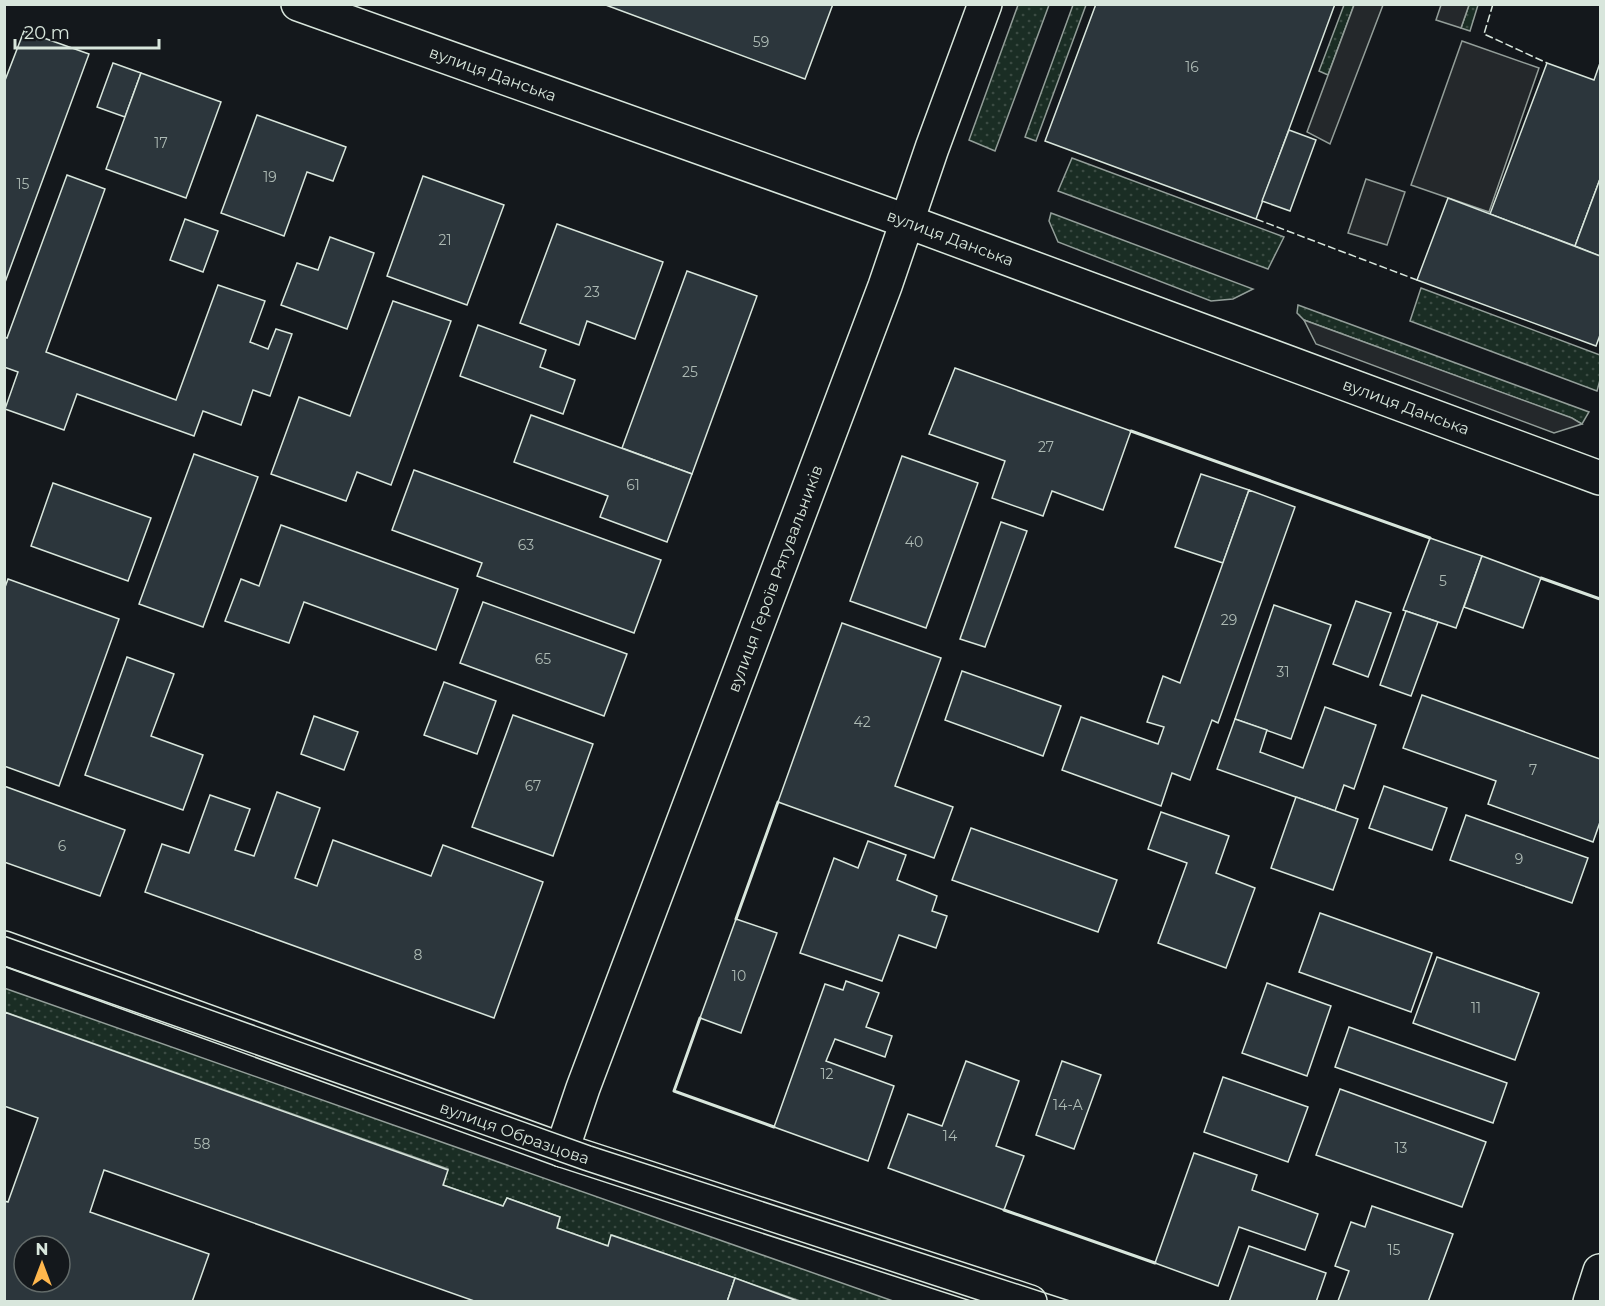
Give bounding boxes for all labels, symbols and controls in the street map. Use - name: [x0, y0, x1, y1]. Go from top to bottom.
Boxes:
- scale bar: [15, 12, 159, 50]
- text: 20 m: [24, 22, 70, 44]
- house number: 59: [753, 33, 769, 51]
- street label: вулиця Данська: [427, 43, 559, 105]
- house number: 16: [1185, 58, 1199, 76]
- house number: 17: [154, 134, 168, 152]
- house number: 19: [263, 168, 277, 186]
- house number: 15: [17, 175, 30, 193]
- street label: вулиця Данська: [884, 206, 1016, 270]
- house number: 21: [438, 231, 452, 249]
- house number: 23: [584, 283, 600, 301]
- house number: 25: [682, 363, 698, 381]
- street label: вулиця Данська: [1340, 375, 1472, 439]
- house number: 27: [1038, 438, 1054, 456]
- street label: вулиця Героїв Рятувальників: [724, 462, 827, 695]
- house number: 61: [626, 476, 640, 494]
- house number: 40: [905, 533, 923, 551]
- house number: 63: [518, 536, 534, 554]
- house number: 5: [1439, 572, 1447, 590]
- house number: 29: [1221, 611, 1237, 629]
- house number: 65: [535, 650, 551, 668]
- house number: 31: [1277, 663, 1289, 681]
- house number: 42: [853, 713, 871, 731]
- house number: 7: [1529, 761, 1537, 779]
- house number: 67: [525, 777, 541, 795]
- house number: 6: [58, 837, 67, 855]
- house number: 9: [1515, 850, 1523, 868]
- house number: 8: [414, 946, 423, 964]
- house number: 10: [732, 967, 746, 985]
- house number: 11: [1471, 999, 1481, 1017]
- house number: 12: [820, 1065, 834, 1083]
- house number: 14-А: [1053, 1096, 1084, 1114]
- street label: вулиця Образцова: [437, 1098, 592, 1168]
- house number: 14: [943, 1127, 958, 1145]
- house number: 58: [194, 1135, 210, 1153]
- house number: 13: [1395, 1139, 1408, 1157]
- north arrow: [12, 1234, 72, 1294]
- text: N: [36, 1240, 48, 1259]
- house number: 15: [1388, 1241, 1401, 1259]

